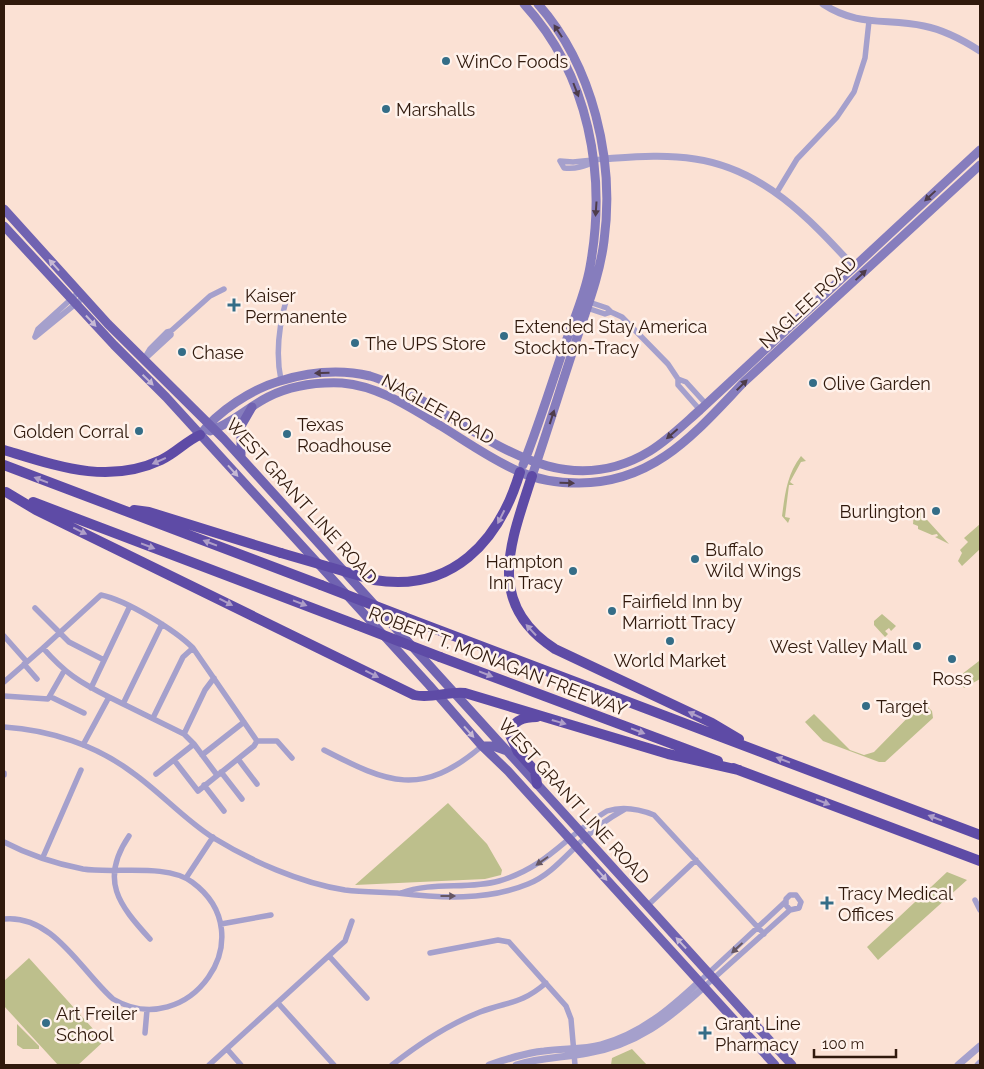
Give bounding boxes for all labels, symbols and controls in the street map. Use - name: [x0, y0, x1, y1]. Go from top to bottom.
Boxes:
- one-way arrow: [554, 25, 563, 38]
- place label: WinCo Foods: [456, 51, 568, 72]
- marker: WinCo Foods: [440, 55, 452, 67]
- one-way arrow: [572, 83, 580, 98]
- place label: Marshalls: [396, 99, 476, 120]
- marker: Marshalls: [380, 103, 392, 115]
- one-way arrow: [924, 190, 936, 202]
- one-way arrow: [591, 201, 599, 217]
- street label: NAGLEE ROAD: [755, 251, 861, 352]
- one-way arrow: [48, 259, 60, 271]
- one-way arrow: [855, 269, 867, 281]
- place label: Kaiser Permanente: [245, 285, 348, 327]
- marker: Kaiser Permanente: [227, 298, 241, 312]
- one-way arrow: [85, 314, 97, 326]
- place label: Extended Stay America Stockton-Tracy: [514, 316, 707, 358]
- marker: Extended Stay America Stockton-Tracy: [498, 330, 510, 342]
- place label: The UPS Store: [365, 333, 486, 354]
- marker: The UPS Store: [349, 337, 361, 349]
- place label: Chase: [192, 342, 244, 363]
- marker: Chase: [176, 346, 188, 358]
- one-way arrow: [314, 369, 330, 377]
- street label: NAGLEE ROAD: [378, 369, 498, 449]
- one-way arrow: [142, 373, 154, 385]
- place label: Olive Garden: [823, 373, 931, 394]
- marker: Olive Garden: [807, 377, 819, 389]
- one-way arrow: [736, 379, 748, 391]
- one-way arrow: [548, 409, 556, 424]
- street label: WEST GRANT LINE ROAD: [222, 414, 382, 588]
- place label: Texas Roadhouse: [297, 414, 392, 456]
- place label: Golden Corral: [13, 421, 129, 442]
- marker: Golden Corral: [133, 425, 145, 437]
- marker: Texas Roadhouse: [281, 428, 293, 440]
- one-way arrow: [667, 428, 679, 440]
- one-way arrow: [152, 457, 166, 465]
- one-way arrow: [228, 464, 239, 477]
- one-way arrow: [34, 475, 49, 483]
- one-way arrow: [560, 479, 576, 487]
- place label: Burlington: [839, 501, 926, 522]
- marker: Burlington: [930, 505, 942, 517]
- one-way arrow: [497, 510, 505, 524]
- one-way arrow: [72, 527, 87, 535]
- one-way arrow: [202, 539, 217, 547]
- place label: Buffalo Wild Wings: [705, 539, 801, 581]
- one-way arrow: [140, 542, 155, 550]
- place label: Hampton Inn Tracy: [485, 551, 563, 593]
- marker: Buffalo Wild Wings: [689, 553, 701, 565]
- marker: Hampton Inn Tracy: [567, 565, 579, 577]
- place label: Fairfield Inn by Marriott Tracy: [622, 591, 743, 633]
- one-way arrow: [219, 598, 233, 606]
- one-way arrow: [292, 600, 307, 607]
- street label: ROBERT T. MONAGAN FREEWAY: [366, 602, 630, 720]
- marker: Fairfield Inn by Marriott Tracy: [606, 605, 618, 617]
- one-way arrow: [525, 625, 537, 637]
- marker: World Market: [664, 635, 676, 647]
- place label: West Valley Mall: [770, 636, 907, 657]
- marker: West Valley Mall: [911, 640, 923, 652]
- place label: World Market: [614, 650, 726, 671]
- marker: Ross: [946, 653, 958, 665]
- place label: Ross: [932, 668, 972, 689]
- one-way arrow: [364, 670, 379, 678]
- one-way arrow: [479, 670, 494, 678]
- place label: Target: [876, 696, 929, 717]
- marker: Target: [860, 700, 872, 712]
- one-way arrow: [688, 711, 702, 719]
- street label: WEST GRANT LINE ROAD: [494, 714, 654, 888]
- one-way arrow: [552, 719, 567, 727]
- one-way arrow: [463, 725, 474, 738]
- one-way arrow: [631, 727, 646, 735]
- one-way arrow: [775, 756, 790, 763]
- one-way arrow: [815, 799, 830, 806]
- one-way arrow: [927, 814, 942, 821]
- one-way arrow: [535, 856, 549, 866]
- one-way arrow: [596, 868, 608, 880]
- place label: Tracy Medical Offices: [838, 883, 953, 925]
- one-way arrow: [440, 892, 456, 900]
- marker: Tracy Medical Offices: [820, 896, 834, 910]
- one-way arrow: [676, 936, 687, 949]
- one-way arrow: [732, 942, 744, 954]
- place label: Art Freiler School: [56, 1003, 138, 1045]
- place label: Grant Line Pharmacy: [715, 1013, 801, 1055]
- marker: Art Freiler School: [40, 1017, 52, 1029]
- scale bar: [814, 1026, 896, 1058]
- marker: Grant Line Pharmacy: [699, 1027, 711, 1039]
- text: 100 m: [822, 1035, 864, 1053]

